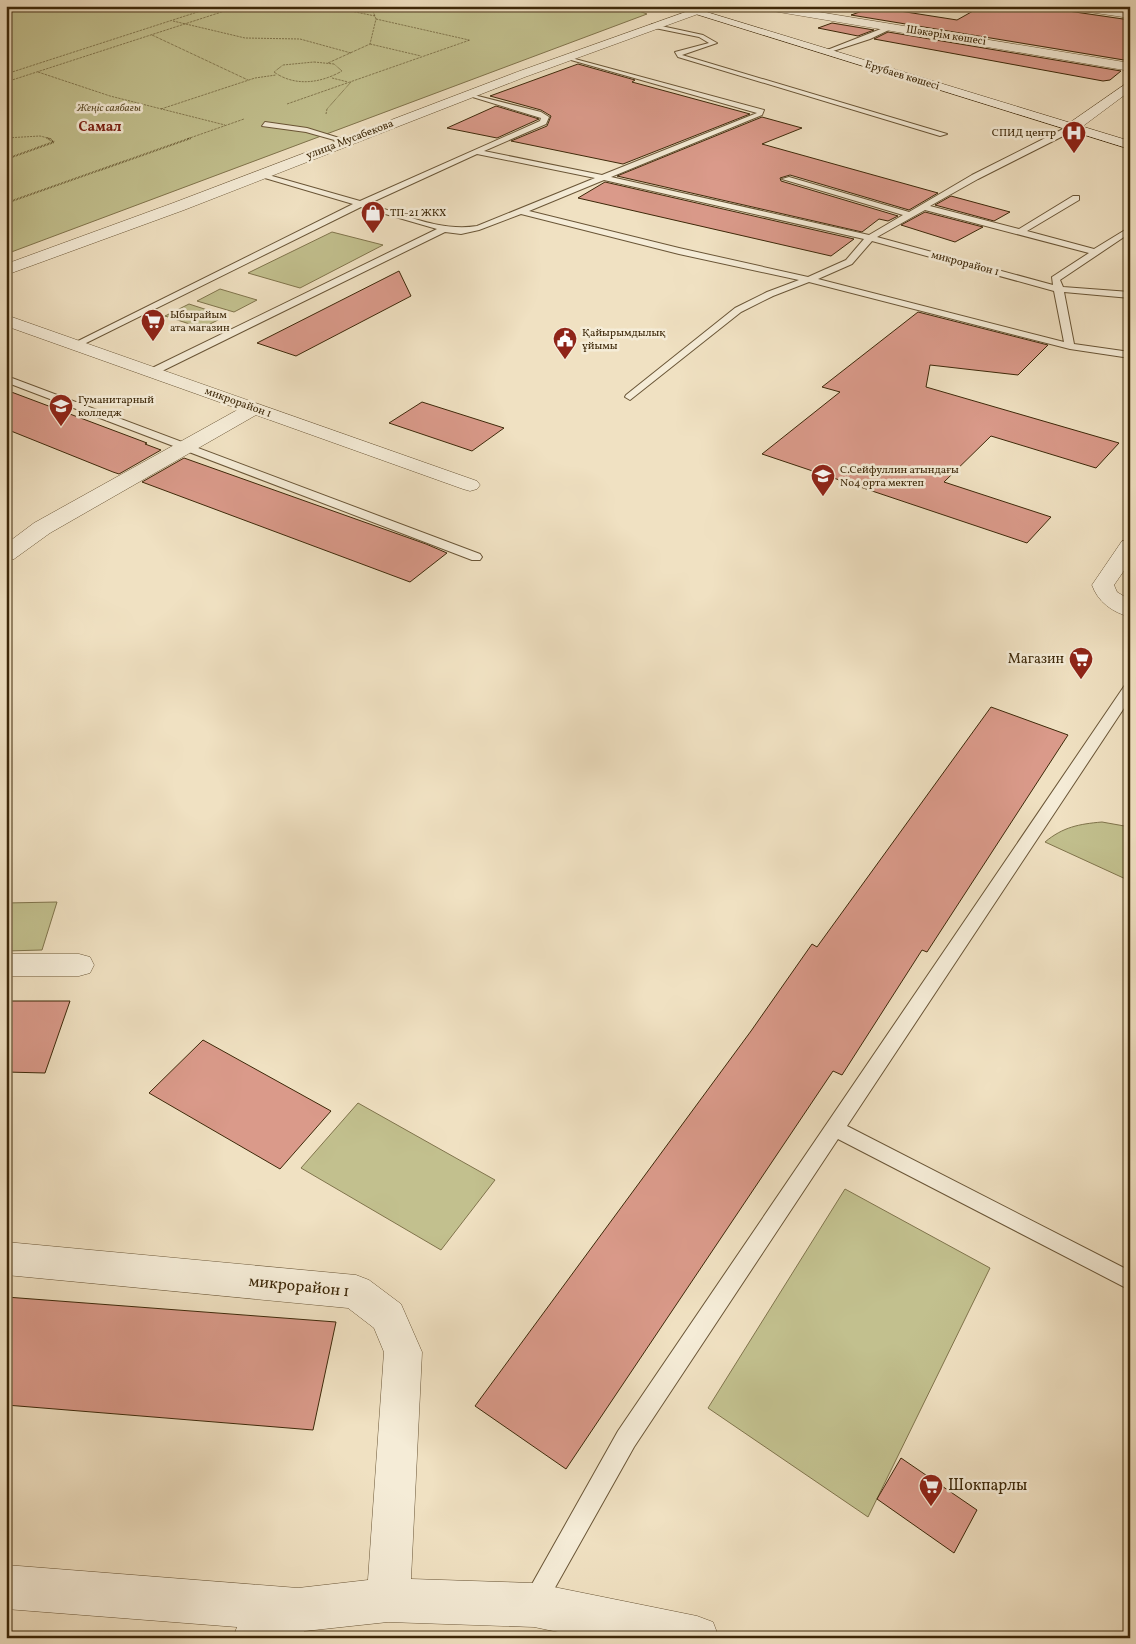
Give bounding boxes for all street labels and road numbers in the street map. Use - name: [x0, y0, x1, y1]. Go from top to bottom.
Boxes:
- street label: Шәкәрім көшесі: [905, 22, 987, 50]
- street label: Ерубаев көшесі: [863, 58, 941, 94]
- street label: улица Мусабекова: [304, 116, 396, 164]
- street label: микрорайон 1: [929, 248, 1001, 280]
- street label: микрорайон 1: [203, 384, 273, 422]
- street label: микрорайон 1: [247, 1271, 351, 1303]

